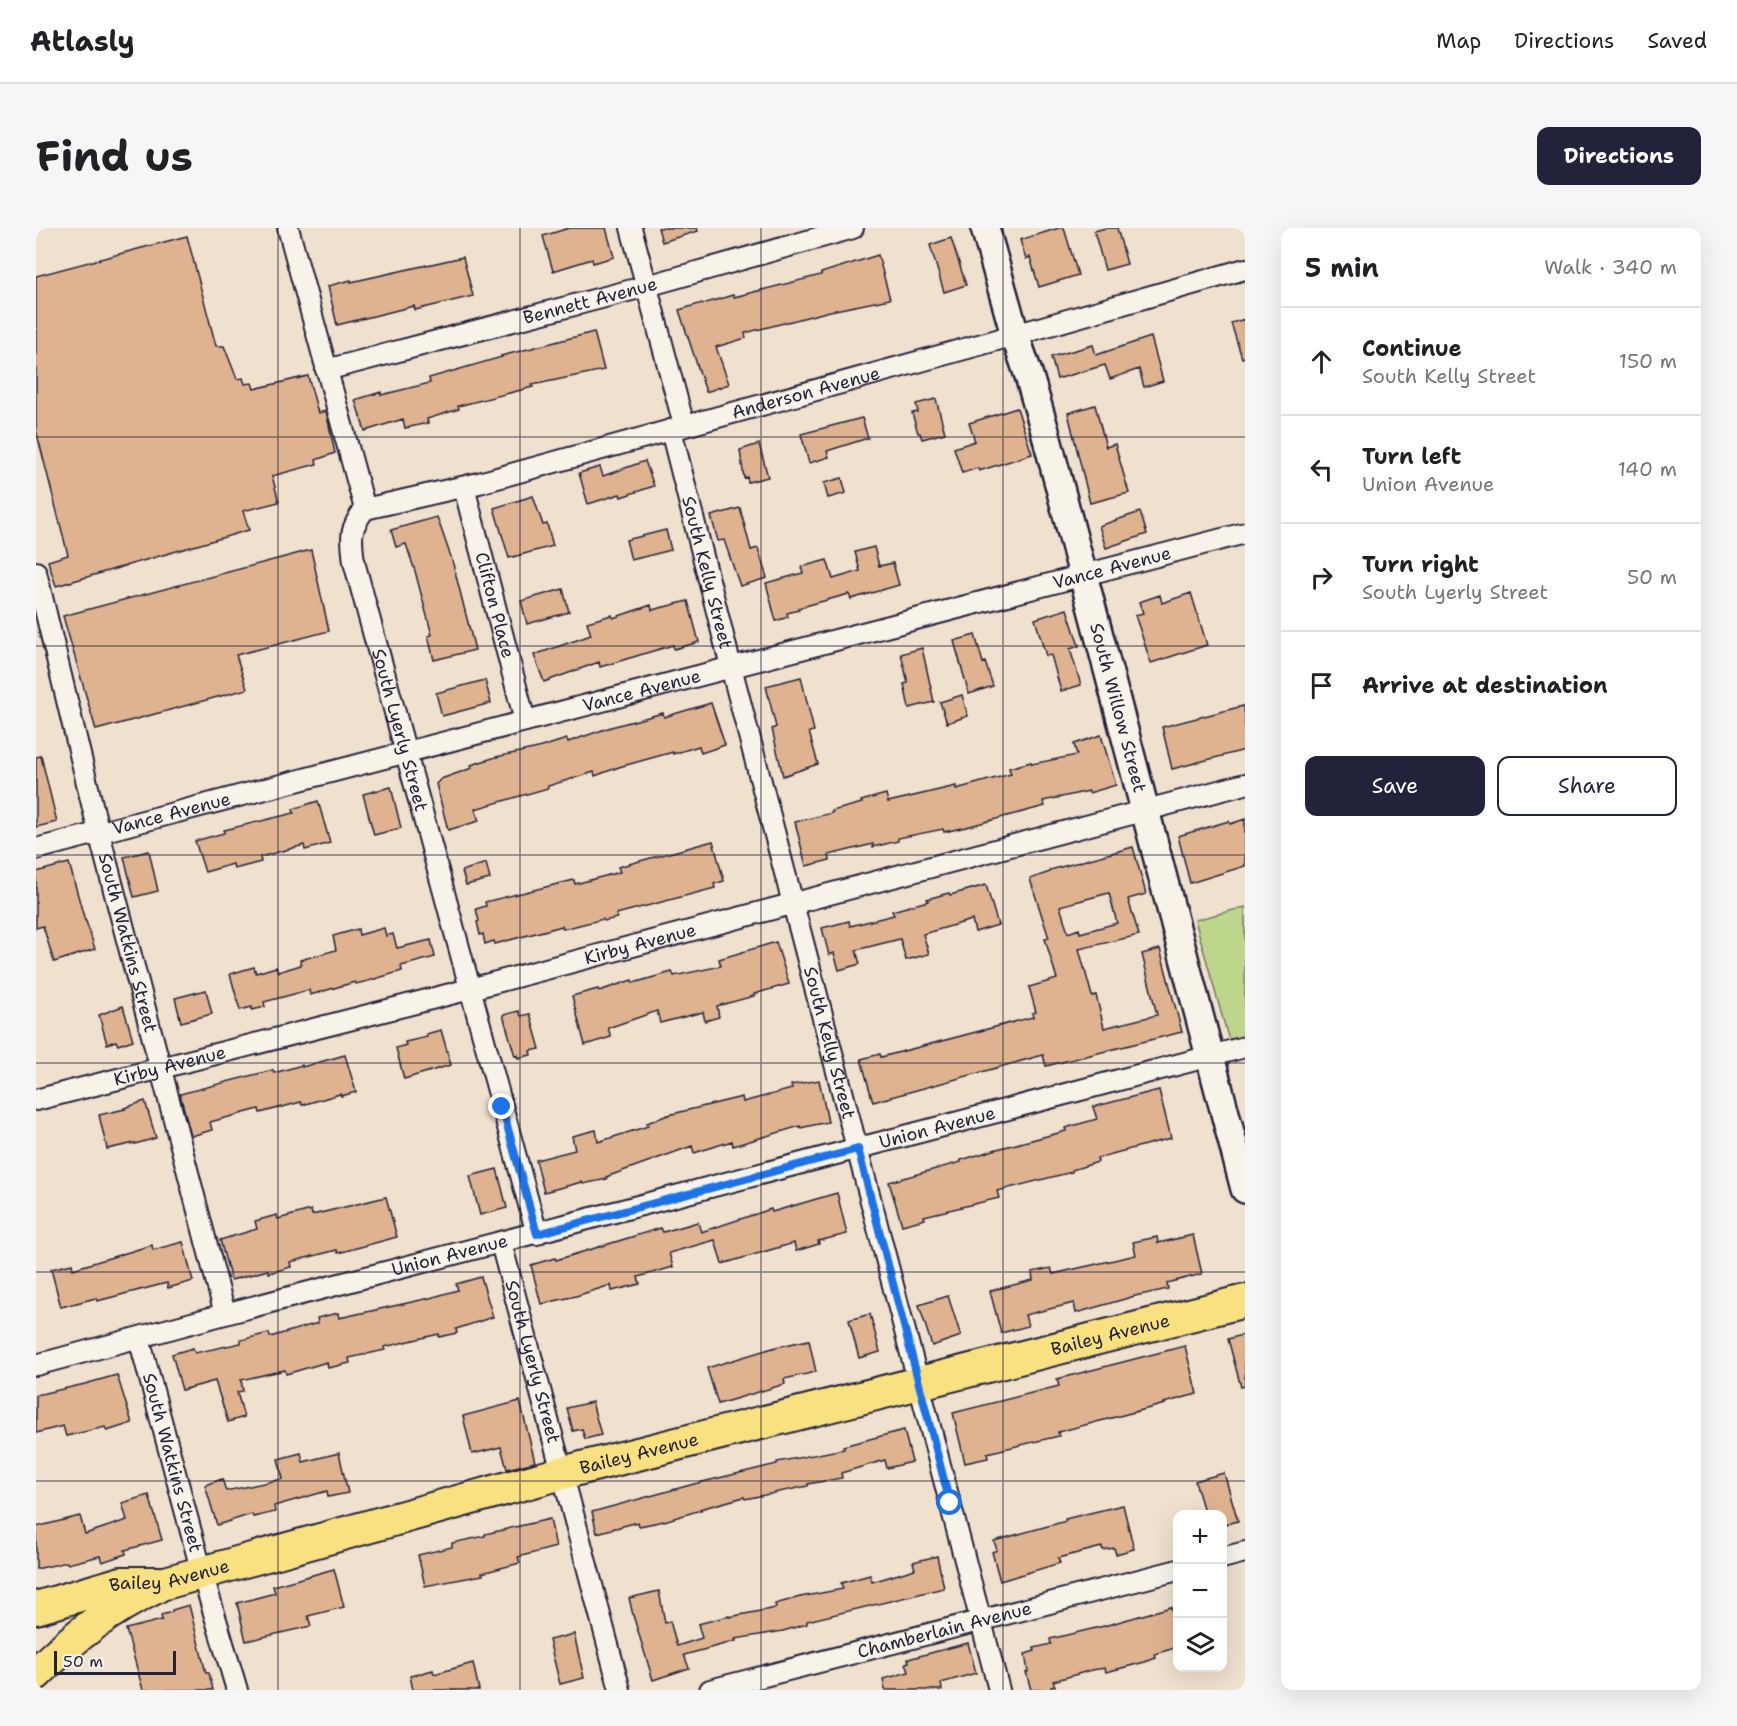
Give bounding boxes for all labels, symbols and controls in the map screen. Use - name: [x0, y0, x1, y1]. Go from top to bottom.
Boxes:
- text: Atlasly: [30, 22, 135, 60]
- text: Map: [1436, 27, 1481, 55]
- text: Directions: [1514, 27, 1614, 55]
- text: Saved: [1647, 27, 1707, 55]
- button: Directions: [1537, 127, 1701, 185]
- text: Find us: [36, 128, 193, 184]
- text: 5 min: [1305, 250, 1379, 285]
- text: Walk · 340 m: [1544, 254, 1677, 280]
- street label: Bennett Avenue: [521, 272, 660, 330]
- text: Continue: [1362, 334, 1462, 363]
- icon: ahead: [1305, 345, 1338, 378]
- text: 150 m: [1619, 348, 1677, 374]
- street label: Anderson Avenue: [729, 361, 883, 425]
- text: South Kelly Street: [1362, 363, 1536, 389]
- text: Turn left: [1362, 442, 1461, 471]
- icon: left: [1305, 453, 1338, 486]
- text: 140 m: [1618, 456, 1677, 482]
- text: Union Avenue: [1362, 471, 1494, 497]
- street label: South Kelly Street: [676, 494, 738, 652]
- street label: Vance Avenue: [1050, 541, 1174, 595]
- street label: Clifton Place: [469, 549, 520, 661]
- text: Turn right: [1362, 550, 1479, 579]
- icon: right: [1305, 561, 1338, 594]
- text: 50 m: [1627, 564, 1677, 590]
- text: South Lyerly Street: [1362, 579, 1548, 605]
- street label: South Willow Street: [1084, 621, 1152, 795]
- street label: South Lyerly Street: [366, 646, 433, 814]
- street label: Vance Avenue: [580, 664, 703, 718]
- icon: arrive: [1305, 669, 1338, 702]
- text: Arrive at destination: [1362, 671, 1608, 700]
- button: Save: [1305, 756, 1485, 816]
- button: Share: [1497, 756, 1677, 816]
- street label: Vance Avenue: [110, 787, 233, 841]
- street label: South Watkins Street: [93, 850, 163, 1035]
- street label: Kirby Avenue: [582, 918, 699, 970]
- street label: South Kelly Street: [798, 964, 861, 1122]
- street label: Kirby Avenue: [111, 1040, 228, 1092]
- route end: [488, 1093, 514, 1119]
- street label: Union Avenue: [877, 1101, 998, 1154]
- street label: Union Avenue: [389, 1228, 510, 1282]
- street label: South Lyerly Street: [499, 1278, 566, 1446]
- street label: Bailey Avenue: [1048, 1308, 1172, 1361]
- street label: South Watkins Street: [137, 1370, 208, 1555]
- street label: Bailey Avenue: [577, 1427, 701, 1480]
- route start: [936, 1489, 962, 1515]
- map controls: [1173, 1510, 1227, 1672]
- button: +: [1173, 1510, 1227, 1564]
- street label: Bailey Avenue: [107, 1554, 232, 1598]
- button: −: [1173, 1564, 1227, 1618]
- street label: Chamberlain Avenue: [855, 1596, 1034, 1664]
- button: layers: [1173, 1618, 1227, 1672]
- scale bar: [54, 1648, 176, 1676]
- text: 50 m: [63, 1651, 103, 1672]

